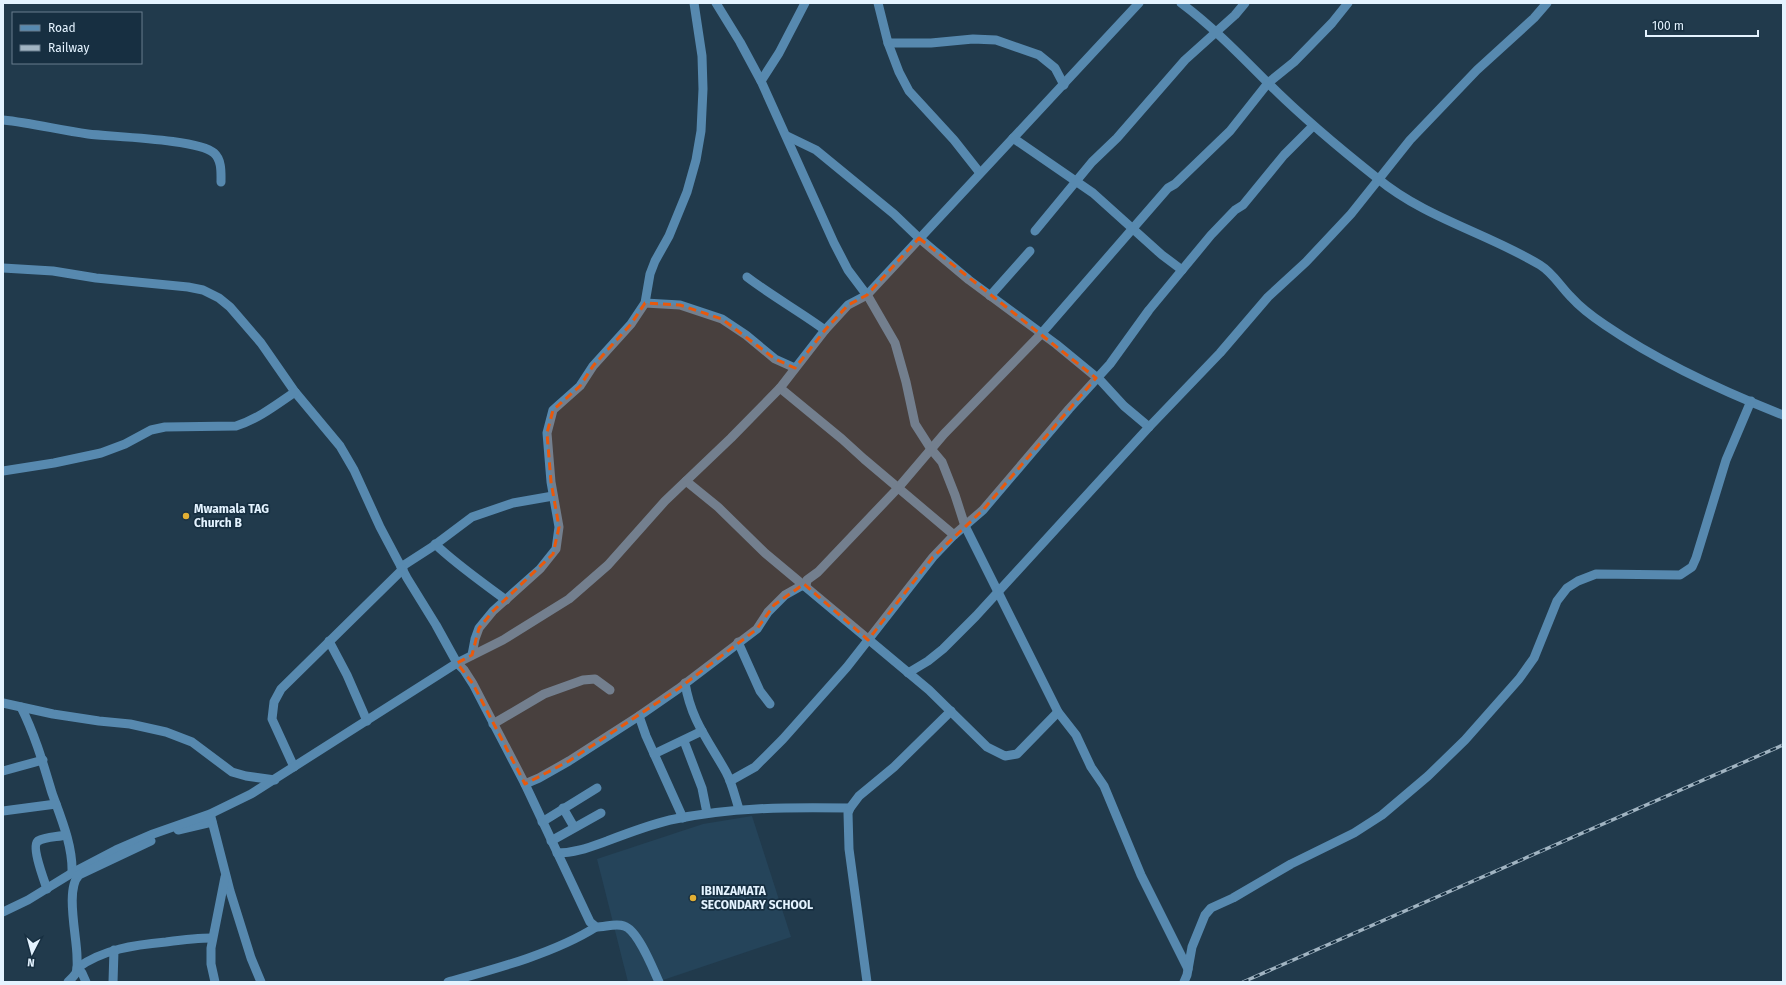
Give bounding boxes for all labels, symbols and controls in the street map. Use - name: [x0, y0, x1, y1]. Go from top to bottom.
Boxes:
- legend: [12, 12, 142, 64]
- scale bar: [1646, 12, 1758, 38]
- text: 100 m: [1652, 19, 1684, 33]
- text: Road: [48, 21, 76, 35]
- text: Railway: [48, 41, 89, 55]
- place label: Mwamala TAG Church B: [194, 502, 269, 530]
- marker: Mwamala TAG Church B: [181, 511, 191, 521]
- place label: IBINZAMATA SECONDARY SCHOOL: [701, 884, 813, 912]
- marker: IBINZAMATA SECONDARY SCHOOL: [688, 893, 698, 903]
- north arrow: [12, 933, 52, 973]
- text: N: [27, 956, 35, 969]

